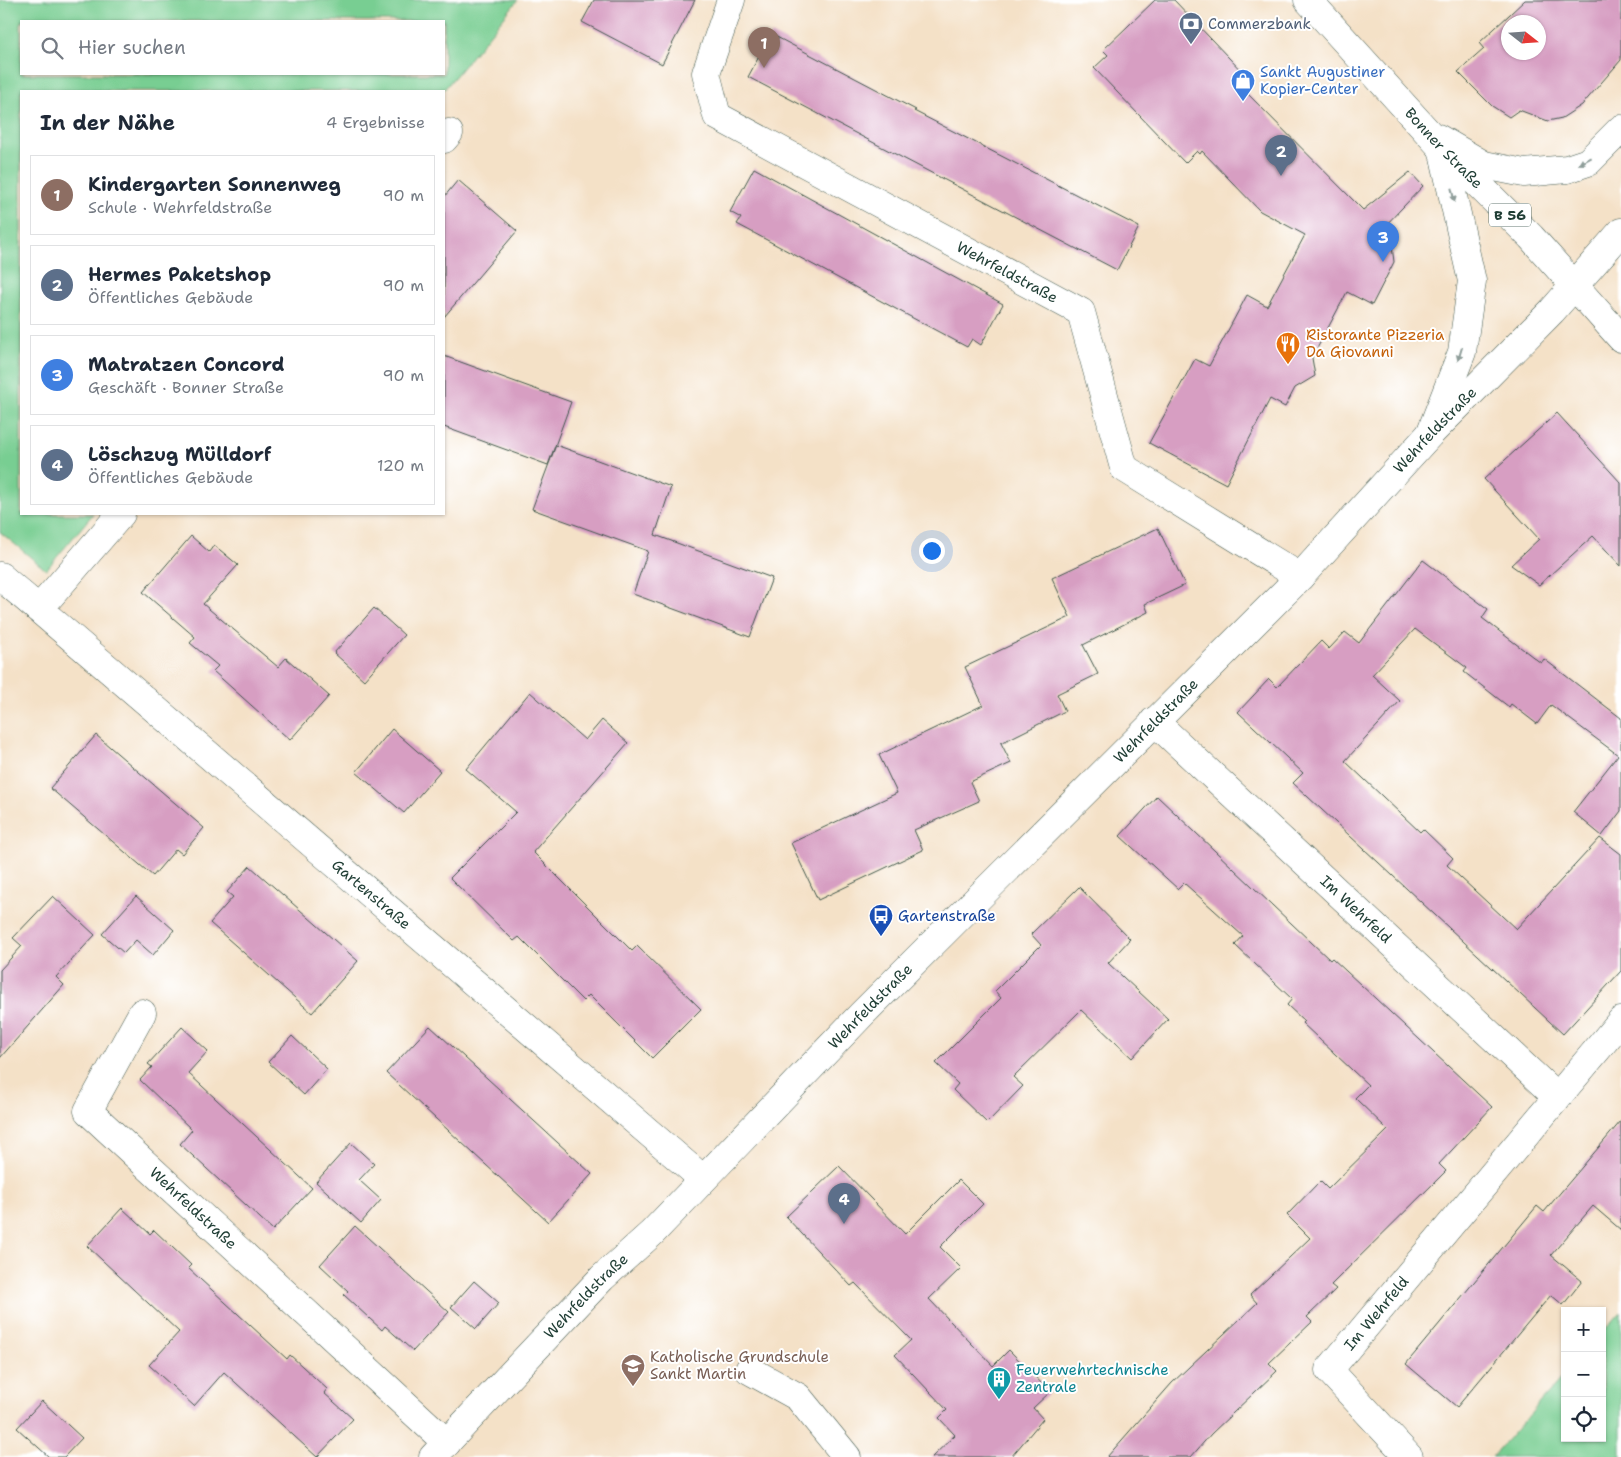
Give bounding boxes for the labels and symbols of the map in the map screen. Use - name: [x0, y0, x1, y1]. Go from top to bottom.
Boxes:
- bank icon: Commerzbank: [1178, 11, 1204, 45]
- place label: Commerzbank: [1208, 14, 1311, 34]
- north arrow: [1501, 15, 1546, 60]
- pin: 1: [748, 27, 780, 68]
- place label: Sankt Augustiner Kopier-Center: [1260, 62, 1385, 99]
- shop icon: Sankt Augustiner Kopier-Center: [1230, 68, 1256, 102]
- street label: Bonner Straße: [1400, 103, 1487, 193]
- pin: 2: [1265, 135, 1297, 176]
- one-way arrow: [1578, 157, 1593, 165]
- one-way arrow: [1449, 188, 1457, 203]
- road number: B 56: [1489, 204, 1531, 226]
- pin: 3: [1367, 221, 1399, 262]
- street label: Wehrfeldstraße: [953, 237, 1061, 308]
- place label: Ristorante Pizzeria Da Giovanni: [1306, 325, 1445, 362]
- restaurant icon: Ristorante Pizzeria Da Giovanni: [1275, 331, 1301, 365]
- one-way arrow: [1456, 347, 1464, 362]
- street label: Wehrfeldstraße: [1389, 383, 1481, 478]
- your location: [919, 538, 945, 564]
- street label: Wehrfeldstraße: [1109, 674, 1203, 768]
- street label: Gartenstraße: [327, 855, 415, 934]
- street label: Im Wehrfeld: [1316, 871, 1396, 948]
- bus stop icon: Gartenstraße: [868, 903, 894, 937]
- place label: Gartenstraße: [898, 906, 996, 926]
- street label: Wehrfeldstraße: [824, 959, 917, 1053]
- street label: Wehrfeldstraße: [145, 1163, 241, 1254]
- pin: 4: [828, 1183, 860, 1224]
- street label: Wehrfeldstraße: [540, 1249, 632, 1343]
- street label: Im Wehrfeld: [1340, 1272, 1414, 1355]
- place label: Katholische Grundschule Sankt Martin: [650, 1347, 829, 1384]
- school or university icon: Katholische Grundschule Sankt Martin: [620, 1353, 646, 1387]
- place label: Feuerwehrtechnische Zentrale: [1016, 1360, 1169, 1397]
- building icon: Feuerwehrtechnische Zentrale: [986, 1366, 1012, 1400]

